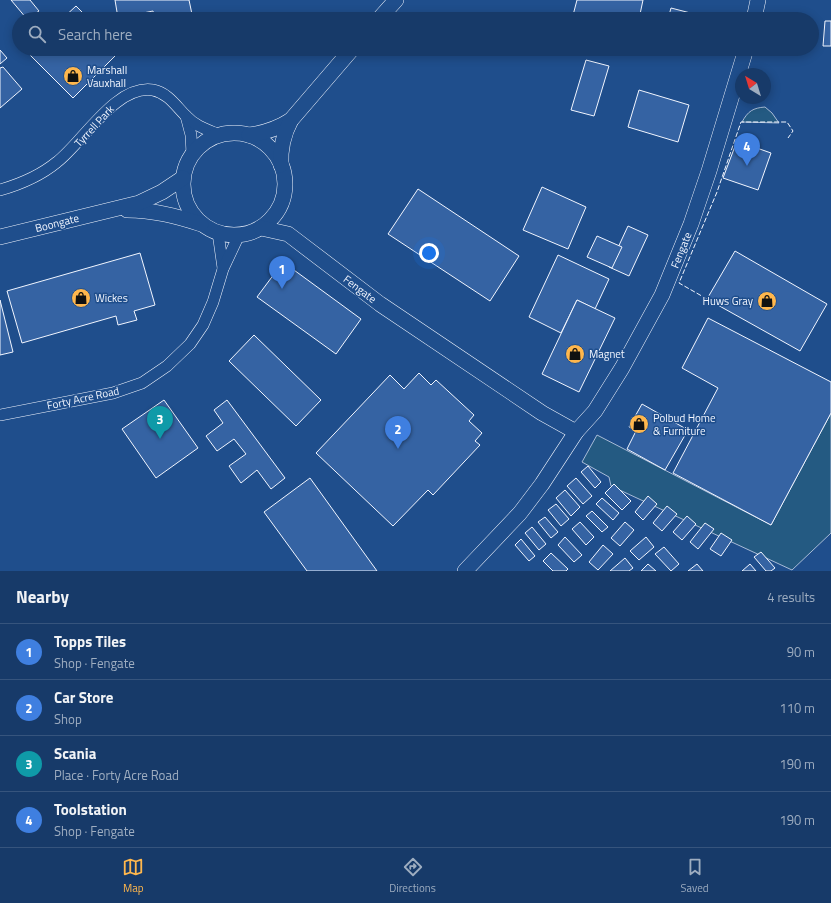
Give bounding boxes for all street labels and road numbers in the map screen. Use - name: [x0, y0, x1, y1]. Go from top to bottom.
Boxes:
- street label: Tyrrell Park: [70, 101, 118, 150]
- street label: Boongate: [33, 210, 81, 236]
- street label: Fengate: [667, 229, 696, 270]
- street label: Fengate: [340, 271, 380, 307]
- street label: Forty Acre Road: [45, 382, 121, 413]

